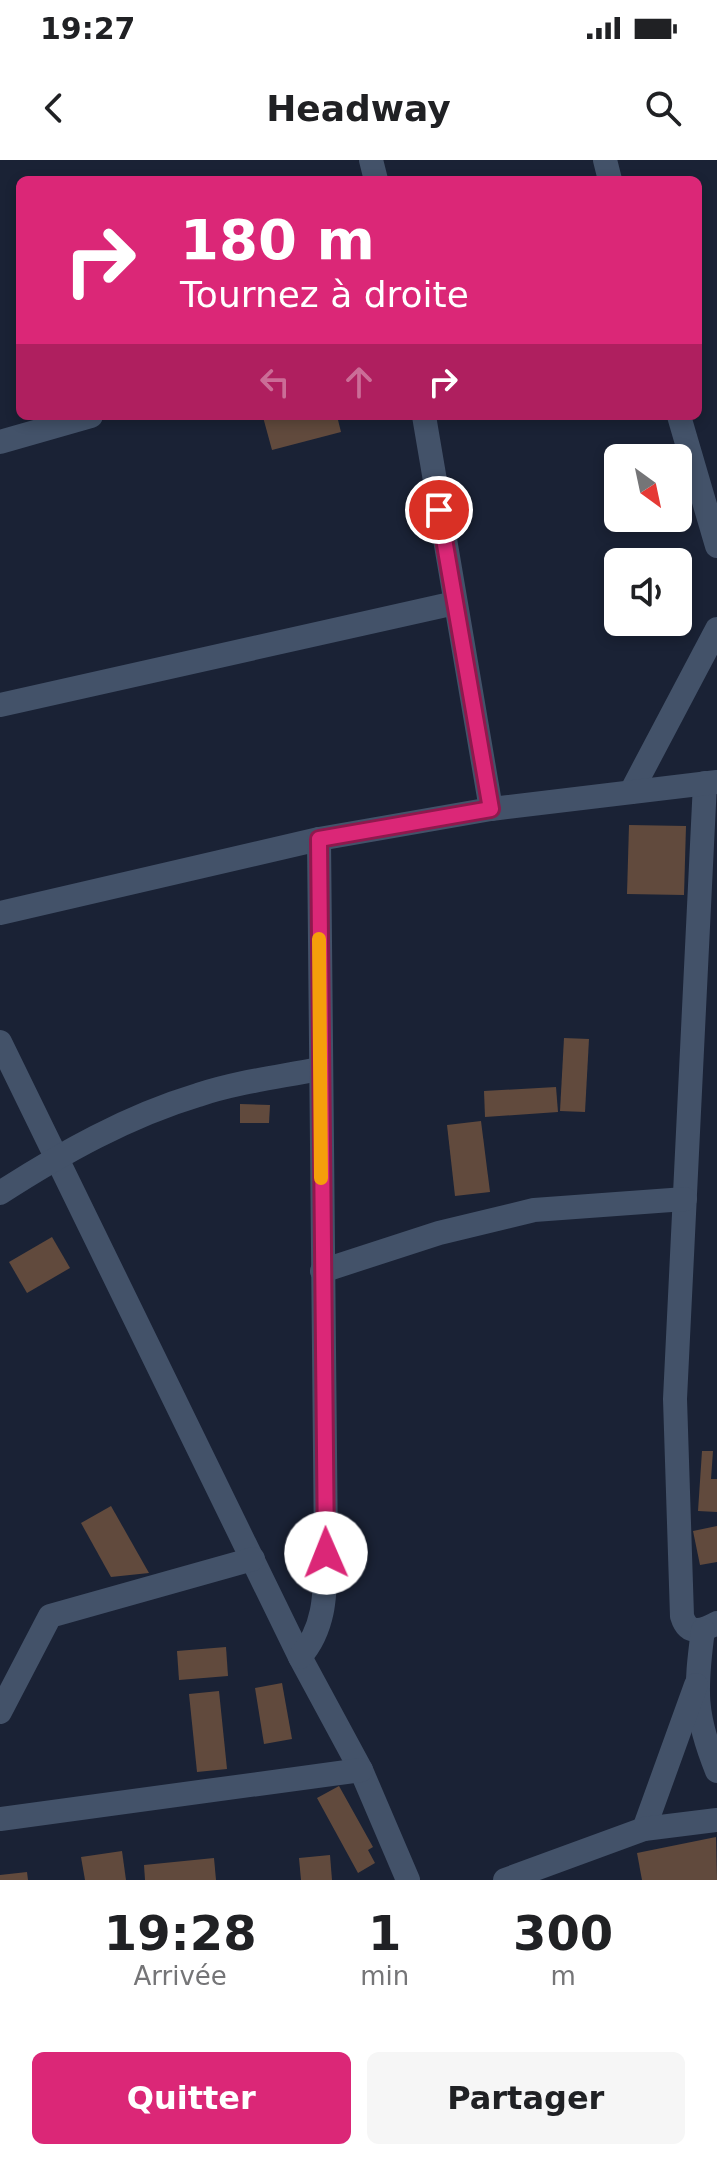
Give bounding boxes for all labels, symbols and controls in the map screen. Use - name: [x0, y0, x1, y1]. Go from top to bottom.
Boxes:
- text: 19:27: [40, 11, 136, 46]
- icon: back: [32, 86, 76, 130]
- icon: search: [641, 86, 685, 130]
- text: Headway: [266, 88, 451, 129]
- text: 180 m: [180, 207, 375, 272]
- icon: right: [48, 208, 152, 312]
- text: Tournez à droite: [180, 274, 469, 315]
- icon: left: [253, 360, 297, 404]
- icon: ahead: [337, 360, 381, 404]
- icon: right: [421, 360, 465, 404]
- north arrow: [604, 444, 692, 532]
- map controls: [604, 444, 692, 636]
- pin: [405, 476, 473, 544]
- icon: arrive: [417, 488, 461, 532]
- button: sound: [604, 548, 692, 636]
- position arrow: [284, 1511, 368, 1595]
- text: 19:28: [104, 1905, 257, 1961]
- text: 1: [368, 1905, 401, 1961]
- text: 300: [513, 1905, 613, 1961]
- text: Arrivée: [133, 1961, 227, 1991]
- text: min: [360, 1961, 409, 1991]
- text: m: [550, 1961, 576, 1991]
- button: Quitter: [32, 2052, 351, 2144]
- button: Partager: [367, 2052, 685, 2144]

